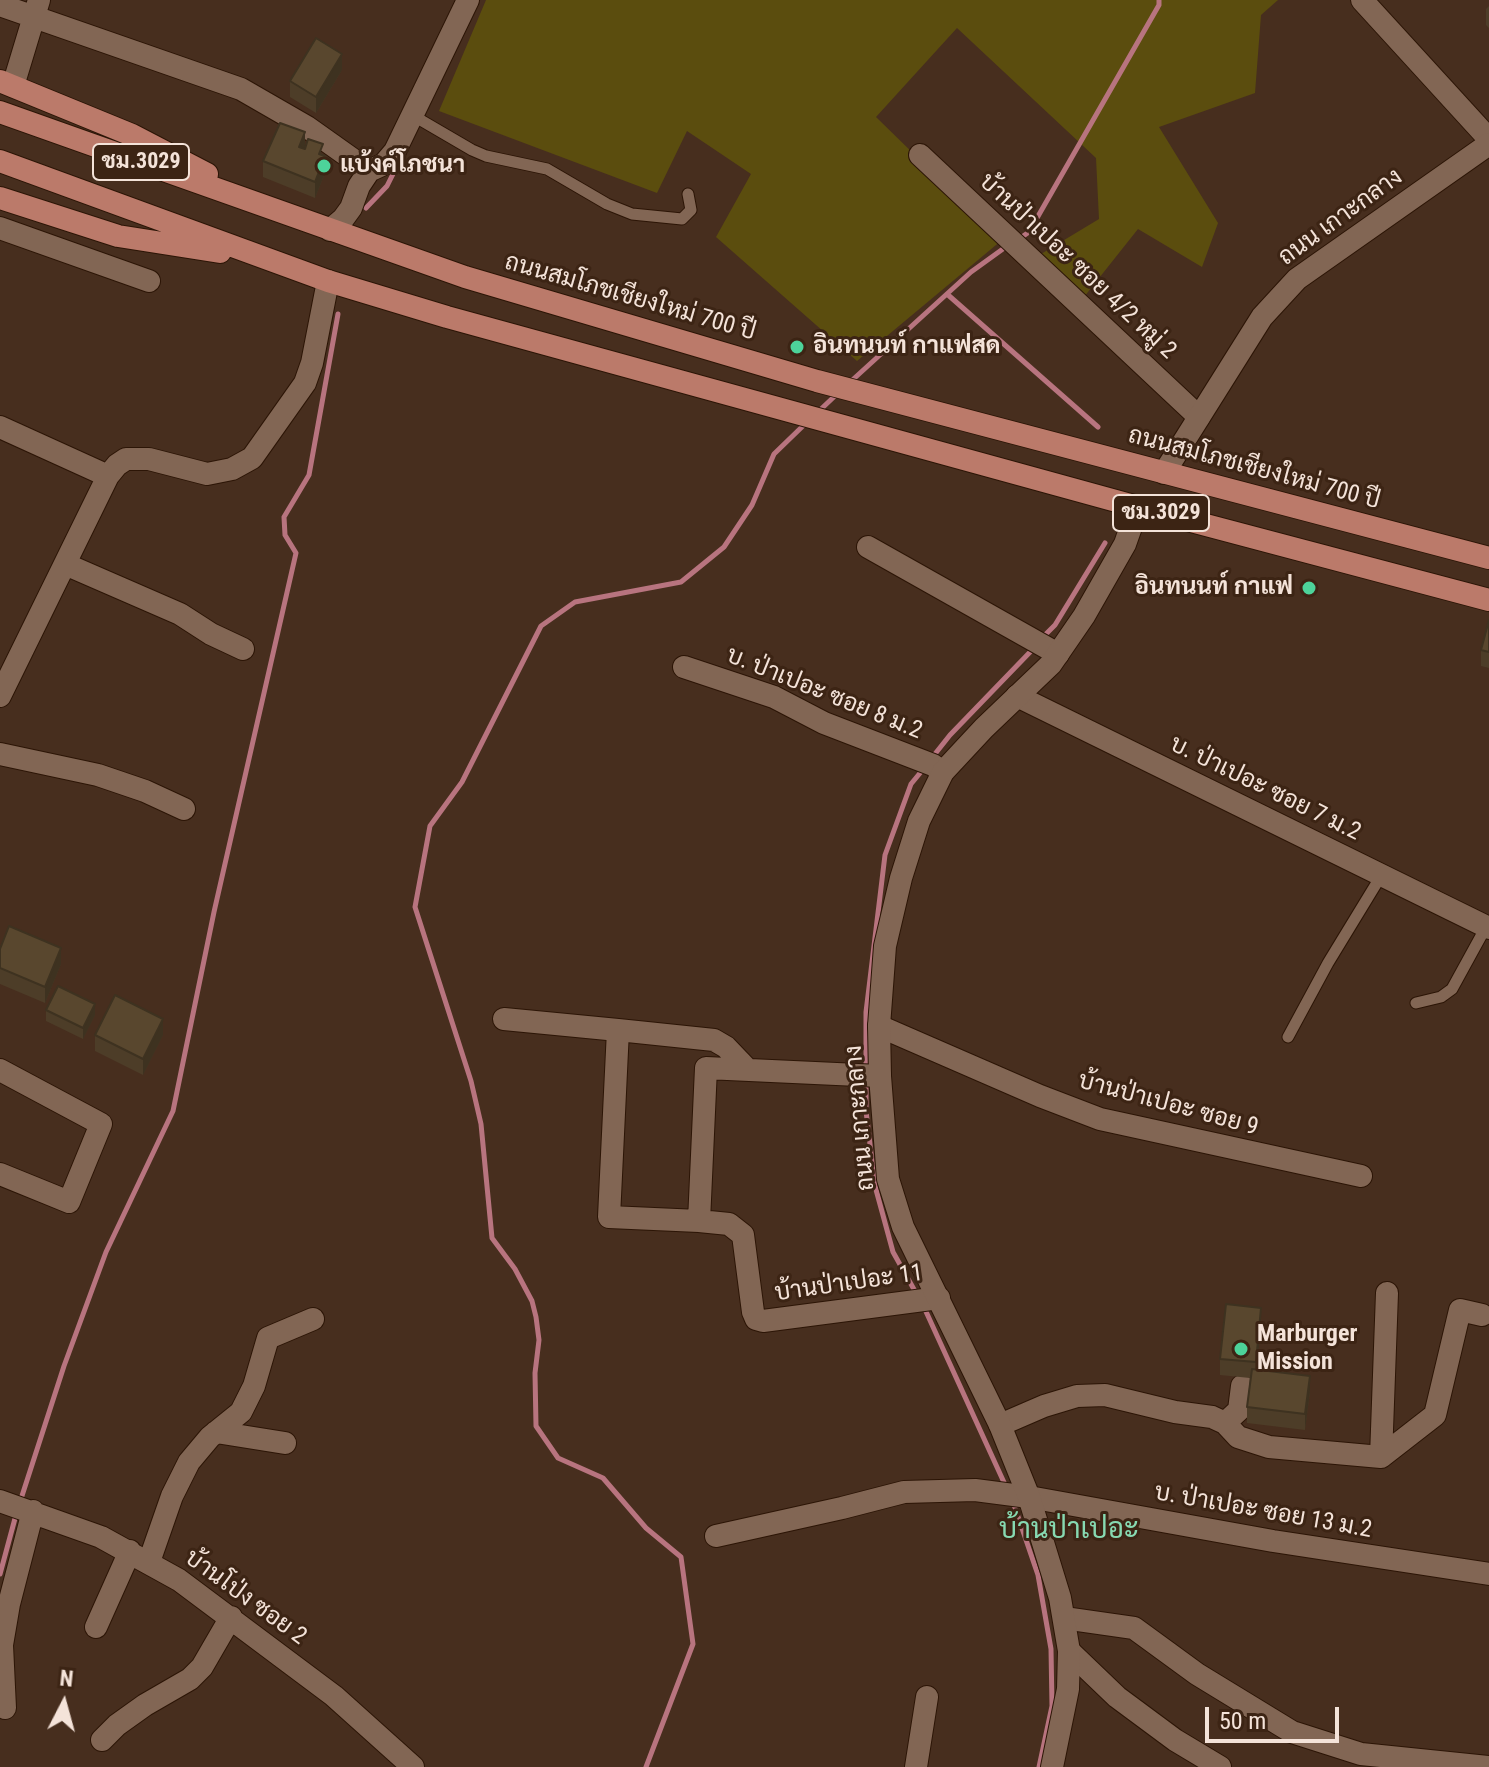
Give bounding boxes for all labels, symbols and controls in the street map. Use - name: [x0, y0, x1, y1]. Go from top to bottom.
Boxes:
- road number: ชม.3029: [93, 144, 189, 180]
- place label: แบ้งค์โภชนา: [340, 152, 465, 180]
- marker: แบ้งค์โภชนา: [315, 157, 333, 175]
- street label: ถนน เกาะกลาง: [1273, 163, 1409, 273]
- street label: บ้านป่าเปอะ ซอย 4/2 หมู่ 2: [973, 168, 1181, 366]
- street label: ถนนสมโภชเชียงใหม่ 700 ปี: [501, 248, 759, 348]
- place label: อินทนนท์ กาแฟสด: [813, 333, 1001, 361]
- marker: อินทนนท์ กาแฟสด: [788, 338, 806, 356]
- street label: ถนนสมโภชเชียงใหม่ 700 ปี: [1125, 422, 1383, 516]
- road number: ชม.3029: [1113, 495, 1209, 531]
- place label: อินทนนท์ กาแฟ: [1135, 574, 1293, 602]
- marker: อินทนนท์ กาแฟ: [1300, 579, 1318, 597]
- street label: บ. ป่าเปอะ ซอย 8 ม.2: [722, 642, 926, 746]
- street label: บ. ป่าเปอะ ซอย 7 ม.2: [1165, 730, 1365, 848]
- street label: ถนน เกาะกลาง: [840, 1044, 882, 1192]
- street label: บ้านป่าเปอะ ซอย 9: [1075, 1067, 1261, 1143]
- street label: บ้านป่าเปอะ 11: [773, 1259, 925, 1309]
- place label: Marburger Mission: [1257, 1321, 1357, 1377]
- marker: Marburger Mission: [1232, 1340, 1250, 1358]
- street label: บ. ป่าเปอะ ซอย 13 ม.2: [1152, 1479, 1374, 1545]
- district label: บ้านป่าเปอะ: [999, 1514, 1139, 1548]
- street label: บ้านโป่ง ซอย 2: [178, 1544, 312, 1652]
- north arrow: [24, 1663, 104, 1743]
- text: N: [59, 1665, 75, 1692]
- scale bar: [1209, 1691, 1343, 1741]
- text: 50 m: [1219, 1707, 1266, 1735]

